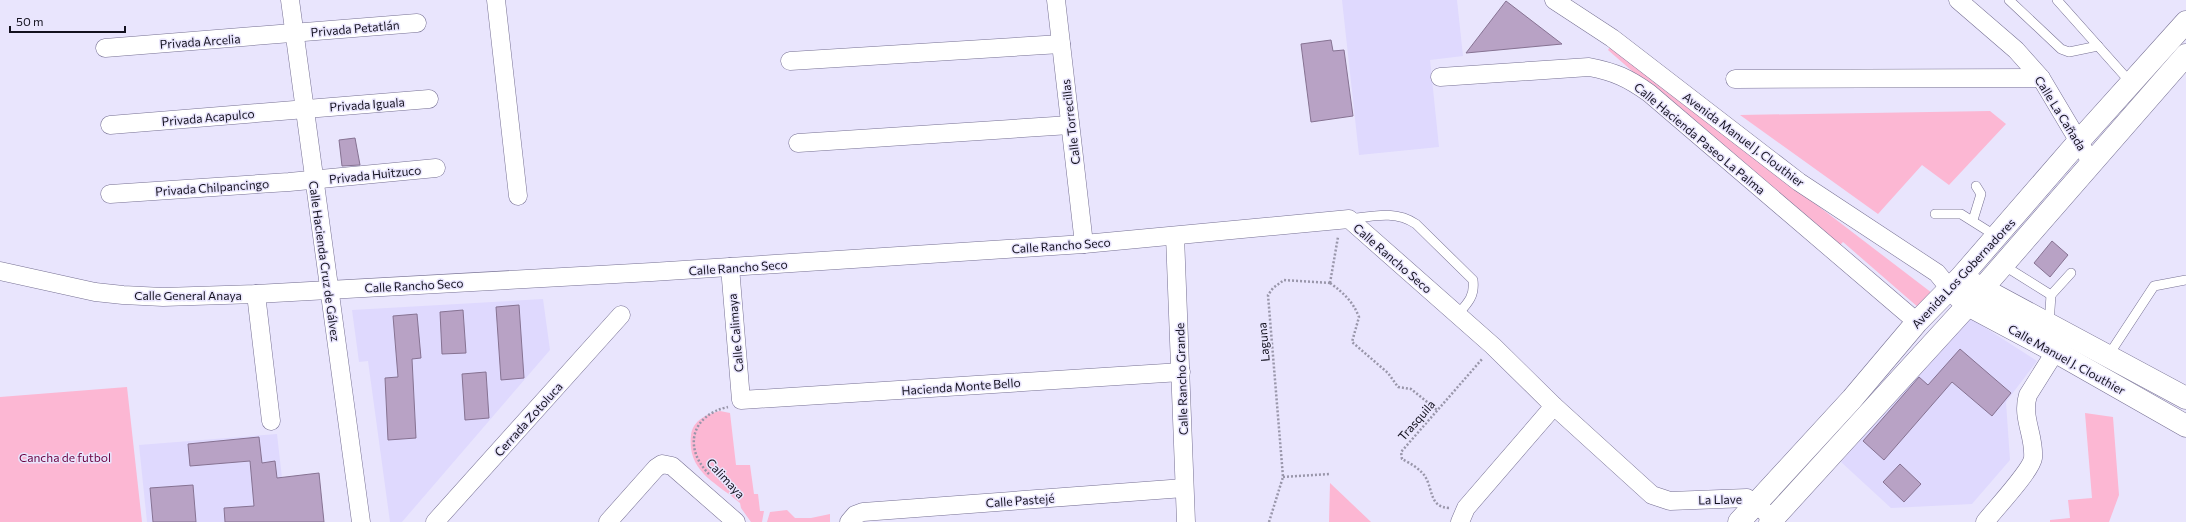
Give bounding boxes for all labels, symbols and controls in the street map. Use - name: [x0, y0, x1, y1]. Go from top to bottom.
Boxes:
- scale bar: [10, 8, 125, 34]
- text: 50 m: [16, 14, 44, 28]
- street label: Privada Petatlán: [310, 17, 400, 39]
- street label: Privada Arcelia: [159, 31, 241, 51]
- street label: Calle La Cañada: [2032, 73, 2090, 153]
- street label: Calle Torrecillas: [1058, 79, 1082, 165]
- street label: Calle Hacienda Paseo La Palma: [1632, 79, 1768, 197]
- street label: Avenida Manuel J. Clouthier: [1680, 89, 1808, 190]
- street label: Privada Iguala: [329, 94, 405, 114]
- street label: Privada Acapulco: [161, 106, 255, 128]
- street label: Privada Huitzuco: [328, 162, 422, 186]
- street label: Privada Chilpancingo: [155, 176, 269, 198]
- street label: Calle Hacienda Cruz de Gálvez: [307, 180, 343, 342]
- street label: Avenida Los Gobernadores: [1908, 215, 2018, 331]
- street label: Calle Rancho Seco: [1351, 220, 1435, 296]
- street label: Calle Rancho Seco: [1011, 235, 1111, 255]
- street label: Calle Rancho Seco: [688, 257, 788, 277]
- street label: Calle Rancho Seco: [364, 275, 464, 295]
- street label: Calle General Anaya: [134, 288, 242, 302]
- street label: Calle Calimaya: [725, 293, 745, 373]
- street label: Calle Manuel J. Clouthier: [2005, 321, 2128, 398]
- street label: Laguna: [1254, 322, 1272, 362]
- street label: Calle Rancho Grande: [1172, 323, 1190, 435]
- street label: Hacienda Monte Bello: [901, 375, 1021, 397]
- street label: Cerrada Zotoluca: [491, 379, 565, 459]
- street label: Trasquila: [1395, 397, 1437, 443]
- park label: Cancha de futbol: [19, 450, 111, 464]
- street label: Calimaya: [704, 455, 748, 501]
- street label: Calle Pastejé: [985, 491, 1055, 509]
- street label: La Llave: [1698, 492, 1742, 506]

